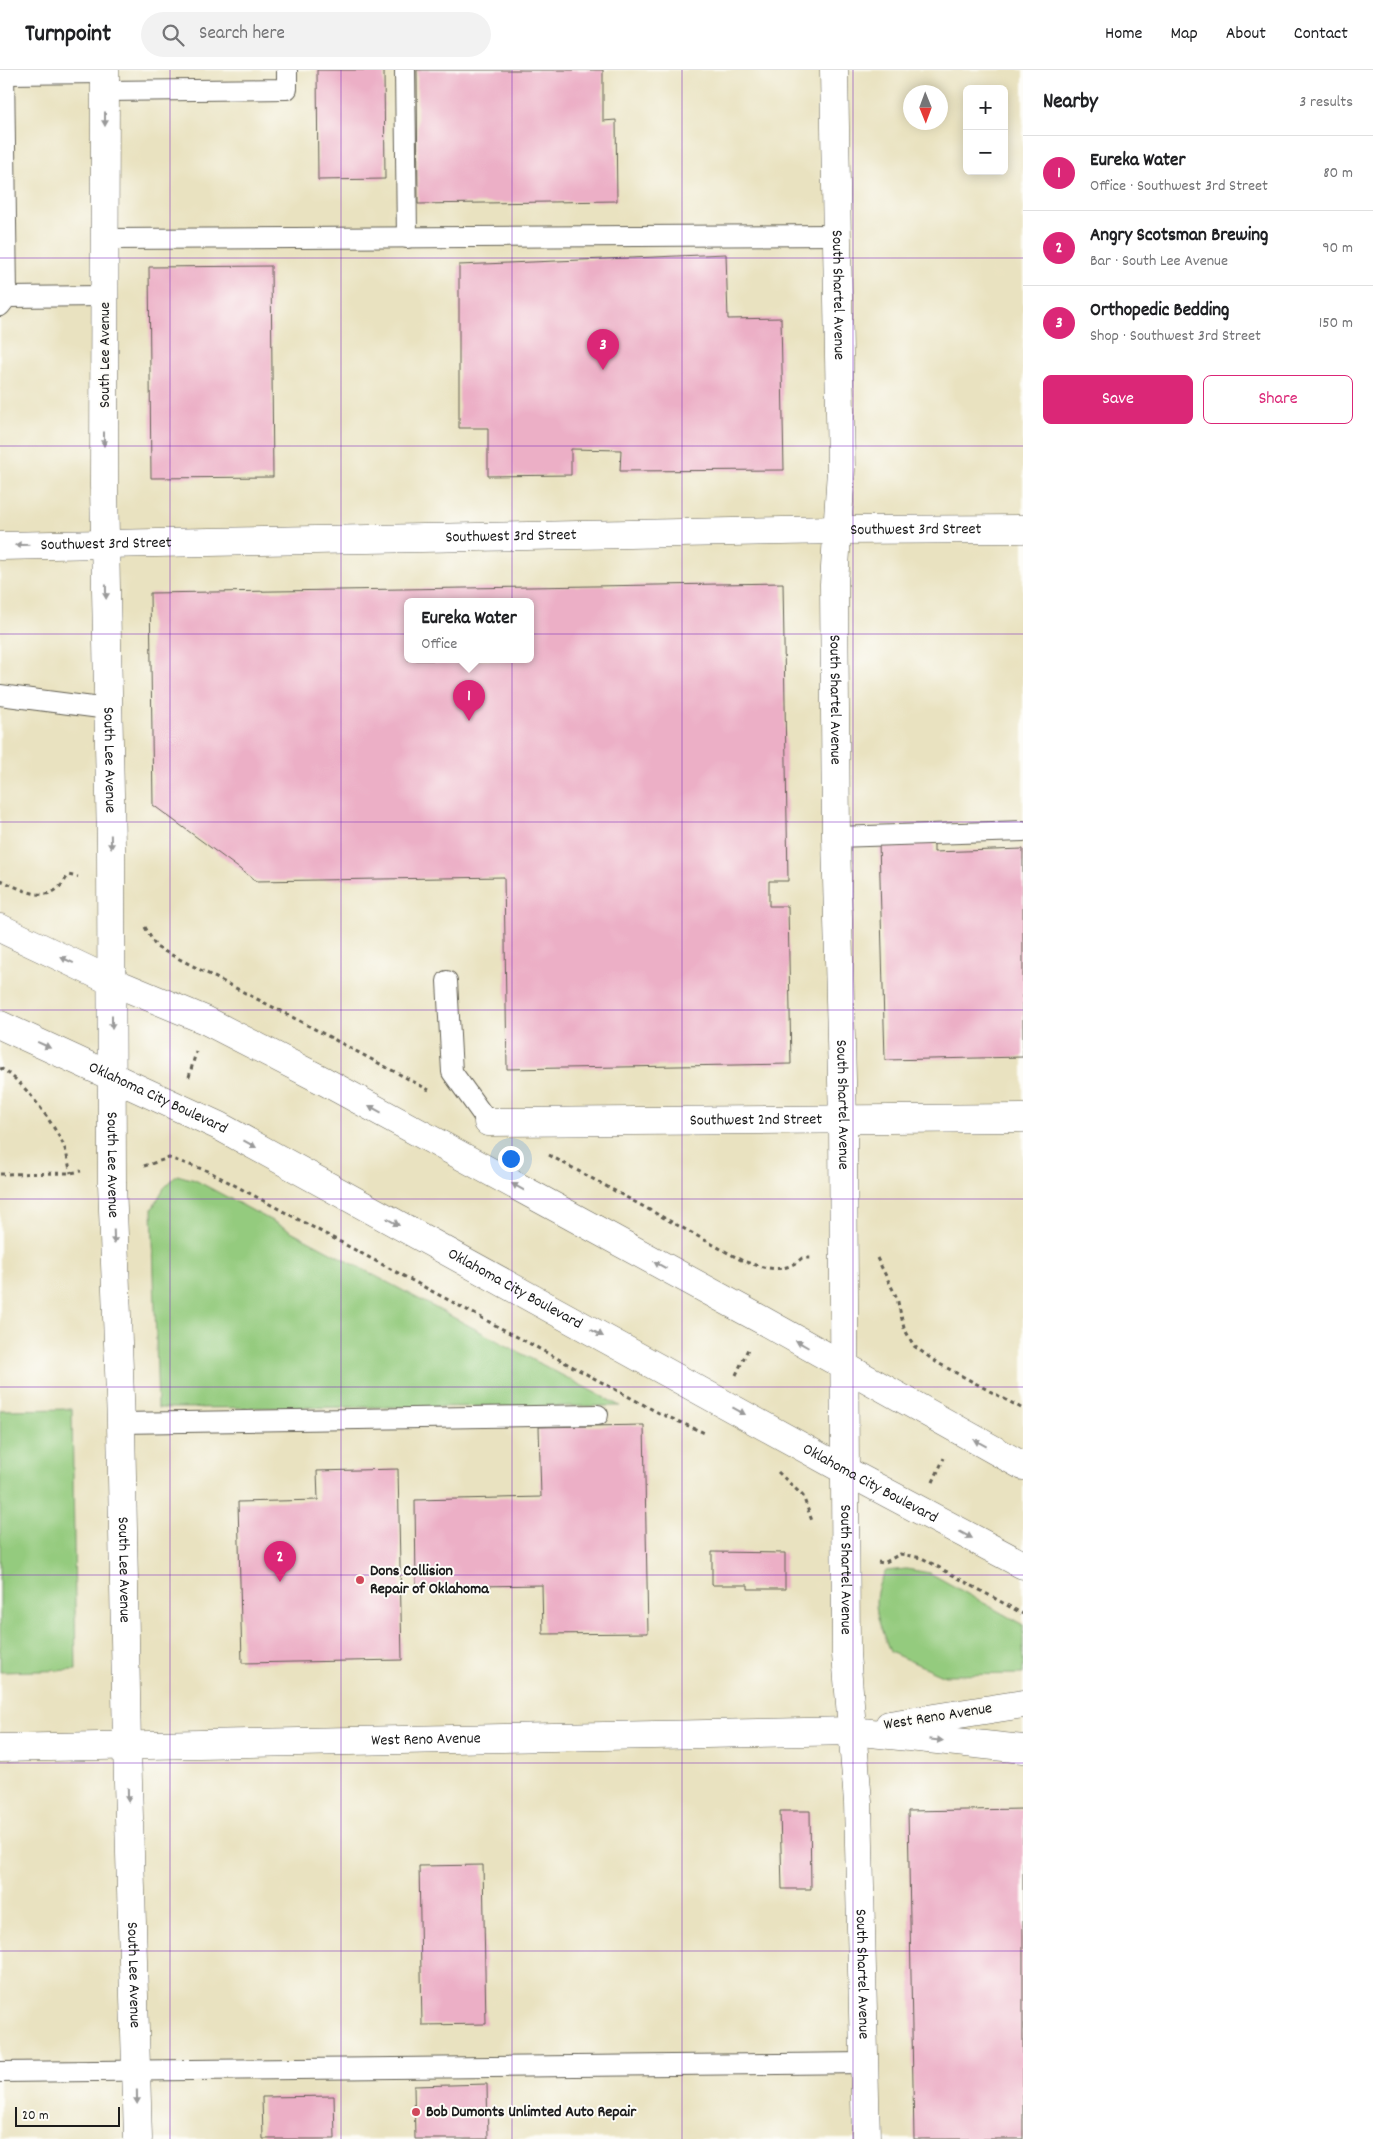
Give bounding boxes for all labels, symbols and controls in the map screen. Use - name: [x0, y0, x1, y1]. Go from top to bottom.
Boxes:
- search box: [141, 12, 491, 57]
- text: Turnpoint: [25, 18, 111, 52]
- icon: search: [159, 21, 187, 49]
- text: Search here: [199, 21, 285, 48]
- text: Home: [1105, 22, 1142, 47]
- text: Map: [1170, 22, 1198, 47]
- text: About: [1226, 22, 1266, 47]
- text: Contact: [1294, 22, 1348, 47]
- north arrow: [903, 85, 948, 130]
- map controls: [963, 85, 1008, 175]
- button: +: [963, 85, 1008, 130]
- text: Nearby: [1043, 88, 1098, 118]
- text: 3 results: [1299, 91, 1353, 114]
- one-way arrow: [101, 111, 109, 127]
- button: −: [963, 130, 1008, 175]
- text: Eureka Water: [1090, 148, 1186, 175]
- text: 1: [1057, 162, 1061, 185]
- text: 80 m: [1323, 162, 1353, 185]
- text: Office · Southwest 3rd Street: [1090, 175, 1268, 198]
- text: Angry Scotsman Brewing: [1090, 223, 1268, 250]
- street label: South Shartel Avenue: [825, 230, 851, 360]
- text: 2: [1056, 237, 1063, 260]
- text: 90 m: [1322, 237, 1353, 260]
- text: Bar · South Lee Avenue: [1090, 250, 1228, 273]
- text: Orthopedic Bedding: [1090, 298, 1229, 325]
- street label: South Lee Avenue: [94, 302, 117, 408]
- text: 3: [1055, 312, 1063, 335]
- text: 150 m: [1319, 312, 1353, 335]
- text: Shop · Southwest 3rd Street: [1090, 325, 1261, 348]
- pin: 3: [587, 329, 619, 370]
- button: Save: [1043, 375, 1193, 424]
- button: Share: [1203, 375, 1353, 424]
- one-way arrow: [100, 431, 108, 447]
- street label: Southwest 3rd Street: [850, 518, 982, 541]
- street label: Southwest 3rd Street: [445, 523, 577, 549]
- street label: Southwest 3rd Street: [40, 531, 172, 557]
- one-way arrow: [14, 542, 30, 550]
- one-way arrow: [103, 584, 111, 600]
- popup: [404, 598, 534, 663]
- text: Eureka Water: [421, 606, 517, 633]
- text: Office: [421, 633, 457, 656]
- street label: South Shartel Avenue: [823, 635, 847, 765]
- pin: 1: [453, 680, 485, 721]
- street label: South Lee Avenue: [97, 707, 122, 813]
- one-way arrow: [107, 834, 115, 850]
- one-way arrow: [60, 955, 74, 963]
- one-way arrow: [108, 1014, 116, 1030]
- street label: South Shartel Avenue: [829, 1039, 855, 1170]
- one-way arrow: [37, 1042, 51, 1050]
- street label: Oklahoma City Boulevard: [85, 1056, 232, 1140]
- one-way arrow: [368, 1105, 382, 1113]
- street label: Southwest 2nd Street: [690, 1108, 822, 1132]
- street label: South Lee Avenue: [100, 1112, 125, 1218]
- one-way arrow: [244, 1139, 257, 1148]
- your location: [498, 1146, 524, 1172]
- one-way arrow: [510, 1183, 525, 1191]
- one-way arrow: [386, 1217, 400, 1226]
- one-way arrow: [111, 1229, 119, 1245]
- street label: Oklahoma City Boulevard: [443, 1242, 587, 1335]
- one-way arrow: [653, 1261, 668, 1269]
- one-way arrow: [590, 1329, 604, 1337]
- one-way arrow: [796, 1339, 809, 1348]
- one-way arrow: [733, 1407, 746, 1416]
- street label: Oklahoma City Boulevard: [798, 1438, 942, 1529]
- one-way arrow: [973, 1439, 987, 1447]
- street label: South Shartel Avenue: [834, 1504, 857, 1635]
- street label: South Lee Avenue: [111, 1516, 136, 1623]
- one-way arrow: [959, 1530, 973, 1539]
- pin: 2: [264, 1541, 296, 1582]
- place label: Dons Collision Repair of Oklahoma: [370, 1560, 490, 1601]
- marker: Dons Collision Repair of Oklahoma: [354, 1574, 366, 1586]
- street label: West Reno Avenue: [882, 1697, 994, 1737]
- street label: West Reno Avenue: [371, 1727, 481, 1752]
- one-way arrow: [928, 1736, 944, 1744]
- one-way arrow: [124, 1787, 132, 1803]
- street label: South Shartel Avenue: [849, 1909, 875, 2039]
- street label: South Lee Avenue: [120, 1922, 146, 2028]
- one-way arrow: [133, 2089, 141, 2105]
- place label: Bob Dumonts Unlimted Auto Repair: [426, 2101, 637, 2124]
- scale bar: [15, 2104, 120, 2127]
- text: 20 m: [22, 2106, 49, 2126]
- marker: Bob Dumonts Unlimted Auto Repair: [410, 2106, 422, 2118]

